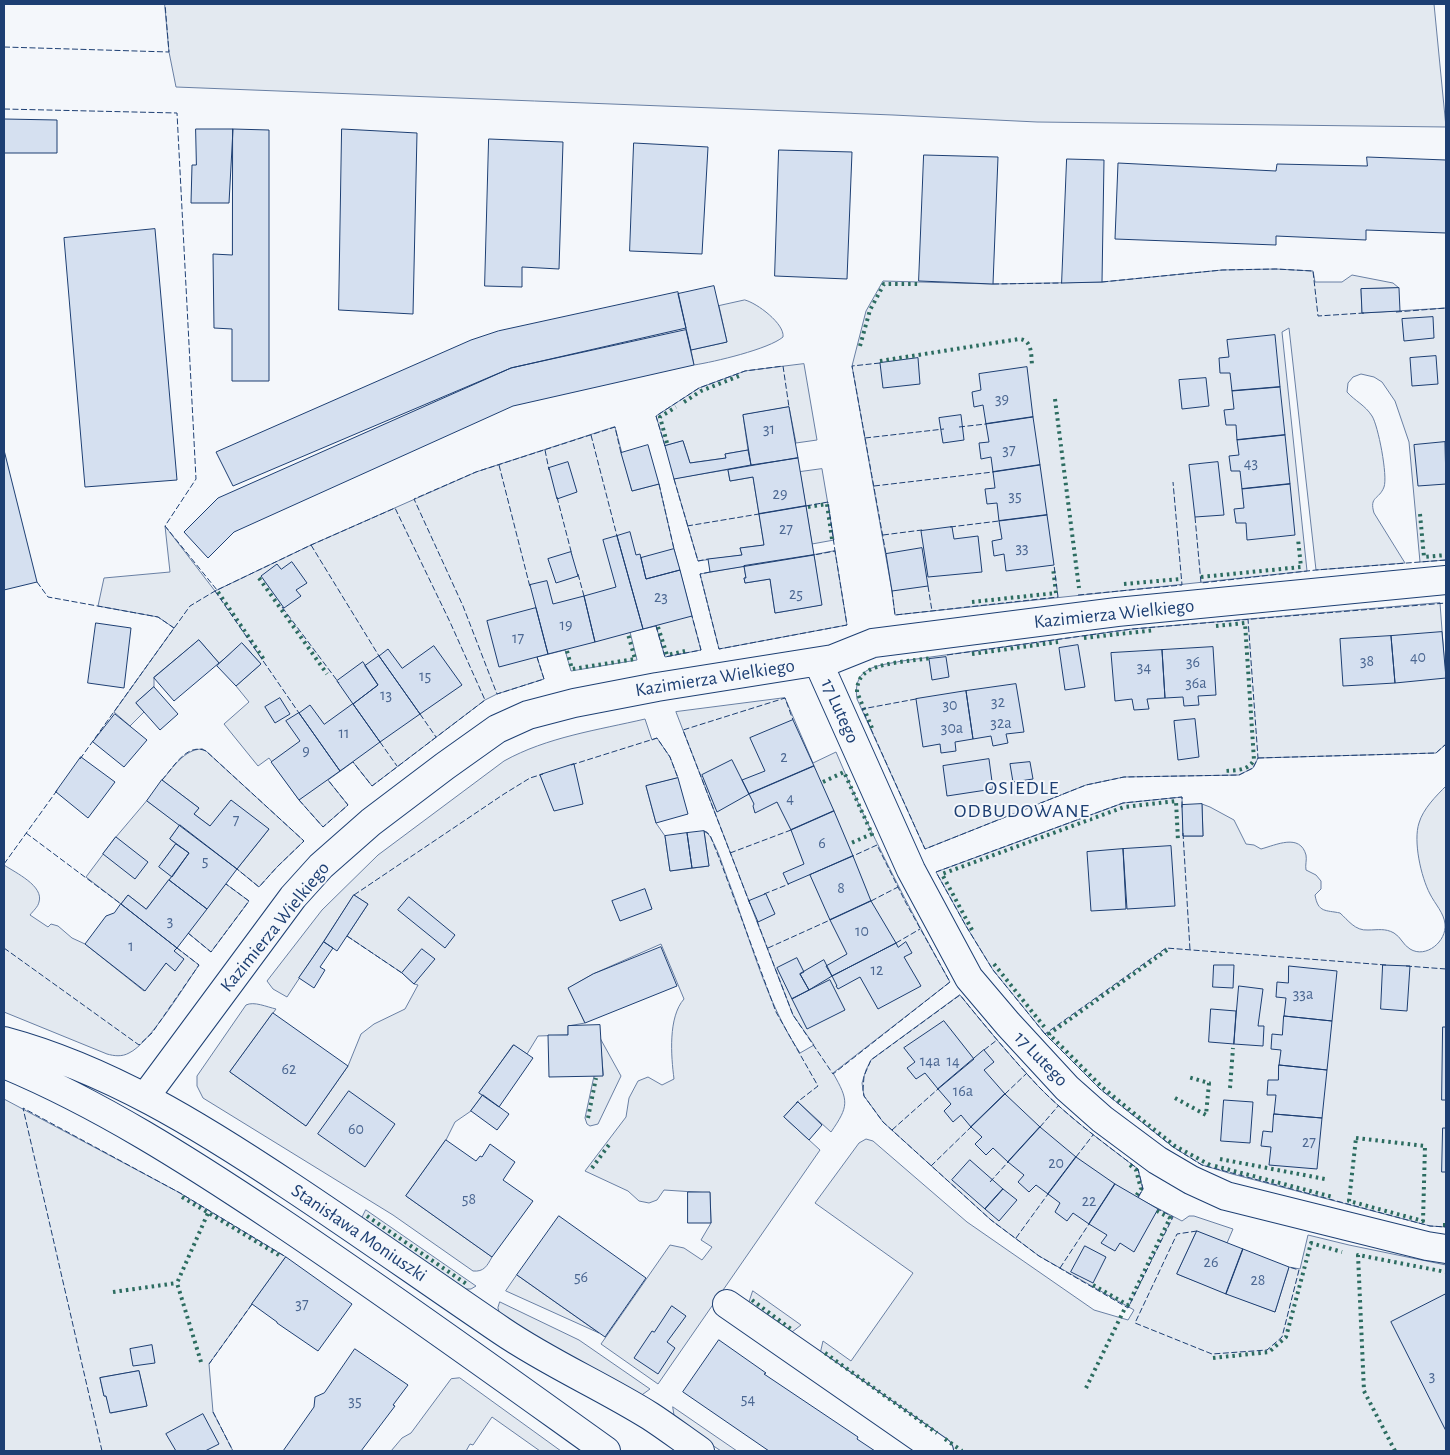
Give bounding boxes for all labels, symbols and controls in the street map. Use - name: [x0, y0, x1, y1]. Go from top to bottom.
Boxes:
- house number: 39: [995, 389, 1009, 409]
- house number: 31: [763, 419, 775, 439]
- house number: 37: [1002, 440, 1016, 460]
- house number: 43: [1244, 453, 1258, 473]
- house number: 29: [773, 484, 787, 504]
- house number: 35: [1008, 486, 1022, 506]
- house number: 27: [779, 519, 793, 539]
- house number: 33: [1015, 538, 1029, 558]
- house number: 25: [789, 584, 803, 604]
- house number: 23: [654, 587, 668, 607]
- street label: Kazimierza Wielkiego: [1033, 594, 1195, 634]
- house number: 19: [559, 615, 573, 635]
- house number: 17: [512, 628, 524, 648]
- house number: 40: [1410, 647, 1426, 667]
- house number: 38: [1360, 651, 1374, 671]
- house number: 36: [1186, 652, 1200, 672]
- street label: Kazimierza Wielkiego: [634, 654, 796, 702]
- house number: 34: [1137, 657, 1151, 677]
- house number: 15: [419, 666, 431, 686]
- house number: 36a: [1185, 673, 1207, 693]
- street label: 17 Lutego: [816, 675, 864, 747]
- house number: 13: [380, 685, 392, 705]
- house number: 32: [991, 692, 1005, 712]
- house number: 30: [942, 695, 958, 715]
- house number: 32a: [990, 713, 1012, 733]
- house number: 30a: [941, 718, 963, 738]
- house number: 11: [338, 723, 350, 743]
- house number: 9: [302, 741, 310, 761]
- house number: 2: [780, 747, 788, 767]
- district label: OSIEDLE ODBUDOWANE: [953, 776, 1091, 823]
- house number: 4: [786, 788, 794, 808]
- house number: 7: [233, 810, 239, 830]
- house number: 6: [818, 833, 826, 853]
- house number: 5: [202, 851, 208, 871]
- street label: Kazimierza Wielkiego: [215, 857, 335, 997]
- house number: 8: [837, 878, 845, 898]
- house number: 3: [167, 911, 173, 931]
- house number: 10: [855, 921, 869, 941]
- house number: 1: [128, 936, 134, 956]
- house number: 12: [871, 960, 883, 980]
- house number: 33a: [1293, 984, 1313, 1004]
- street label: 17 Lutego: [1009, 1027, 1073, 1091]
- house number: 14a: [920, 1051, 940, 1071]
- house number: 14: [946, 1051, 960, 1071]
- house number: 62: [282, 1059, 296, 1079]
- house number: 16a: [953, 1081, 973, 1101]
- house number: 60: [348, 1119, 364, 1139]
- house number: 27: [1302, 1132, 1316, 1152]
- house number: 20: [1048, 1153, 1064, 1173]
- street label: Stanisława Moniuszki: [287, 1179, 431, 1287]
- house number: 58: [462, 1189, 476, 1209]
- house number: 22: [1082, 1191, 1096, 1211]
- house number: 26: [1204, 1252, 1218, 1272]
- house number: 56: [574, 1267, 588, 1287]
- house number: 28: [1251, 1270, 1265, 1290]
- house number: 37: [295, 1294, 309, 1314]
- house number: 3: [1429, 1366, 1435, 1386]
- house number: 54: [741, 1389, 755, 1409]
- house number: 35: [348, 1391, 362, 1411]

